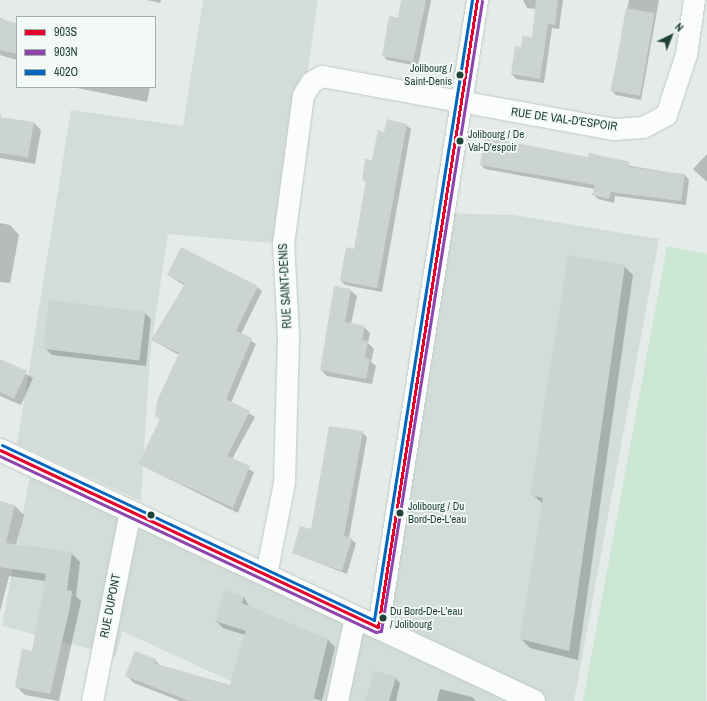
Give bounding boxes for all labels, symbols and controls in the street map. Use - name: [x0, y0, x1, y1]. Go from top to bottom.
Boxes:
- legend: [16, 16, 156, 88]
- north arrow: [651, 16, 691, 56]
- text: N: [672, 20, 686, 35]
- text: 903S: [54, 24, 77, 40]
- text: 903N: [54, 44, 78, 60]
- place label: Jolibourg / Saint-Denis: [404, 62, 452, 88]
- text: 402O: [54, 64, 78, 80]
- marker: Jolibourg / Saint-Denis: [455, 70, 465, 80]
- street label: RUE DE VAL-D'ESPOIR: [510, 105, 618, 135]
- place label: Jolibourg / De Val-D'espoir: [468, 128, 524, 154]
- marker: Jolibourg / De Val-D'espoir: [455, 136, 465, 146]
- street label: RUE SAINT-DENIS: [277, 243, 295, 329]
- place label: Jolibourg / Du Bord-De-L'eau: [408, 500, 466, 526]
- marker: Jolibourg / Du Bord-De-L'eau: [395, 508, 405, 518]
- unlabelled marker: [146, 510, 156, 520]
- street label: RUE DUPONT: [98, 573, 124, 639]
- place label: Du Bord-De-L'eau / Jolibourg: [390, 605, 462, 631]
- marker: Du Bord-De-L'eau / Jolibourg: [378, 613, 388, 623]

